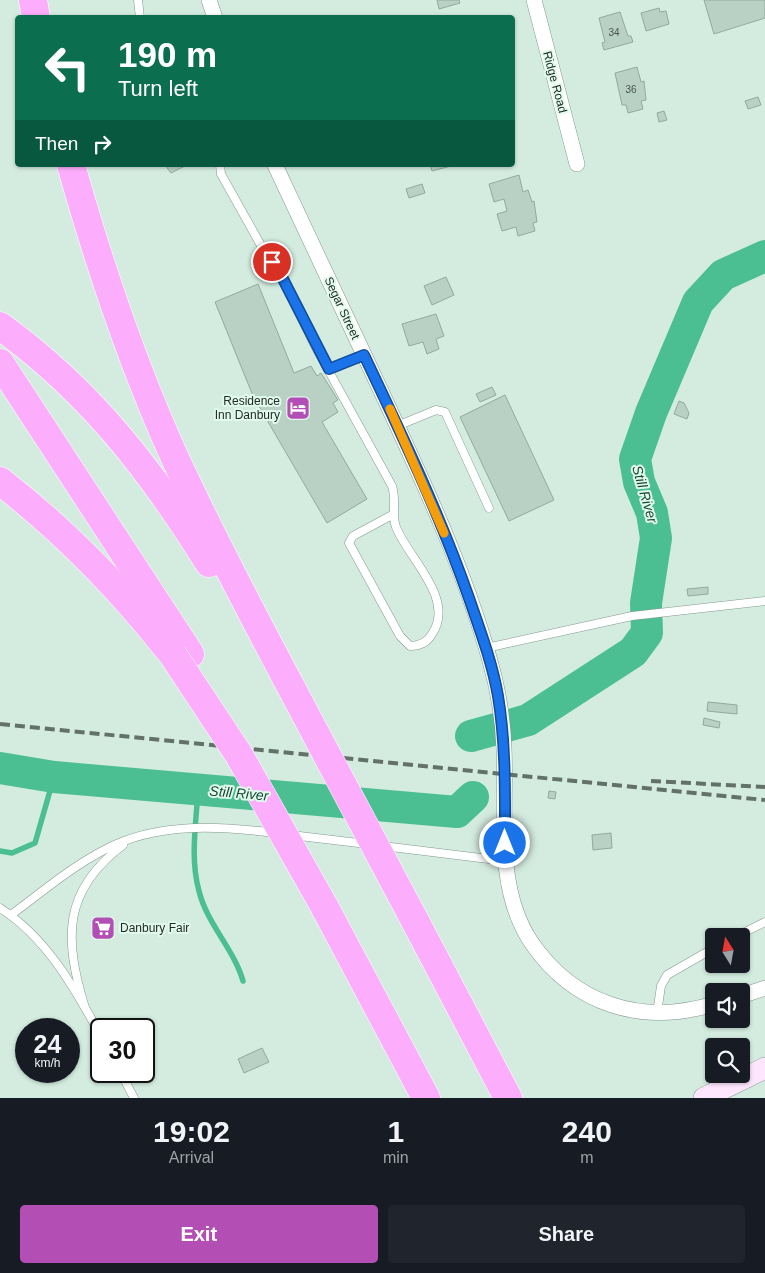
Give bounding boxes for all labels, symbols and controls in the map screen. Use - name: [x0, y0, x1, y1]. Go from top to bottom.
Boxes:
- house number: 34: [608, 27, 620, 38]
- icon: left: [35, 35, 100, 100]
- text: 190 m: [118, 35, 217, 74]
- street label: Ridge Road: [540, 50, 570, 114]
- text: Turn left: [118, 76, 198, 101]
- house number: 36: [625, 84, 637, 95]
- icon: right: [88, 130, 116, 158]
- text: Then: [35, 133, 78, 154]
- pin: [251, 241, 293, 283]
- icon: arrive: [258, 248, 286, 276]
- street label: Segar Street: [321, 275, 363, 342]
- place label: Residence Inn Danbury: [215, 394, 280, 422]
- hotel icon: Residence Inn Danbury: [285, 395, 311, 421]
- water label: Still River: [629, 463, 661, 526]
- water label: Still River: [209, 782, 270, 804]
- position arrow: [478, 816, 530, 868]
- supermarket icon: Danbury Fair: [90, 915, 116, 941]
- place label: Danbury Fair: [120, 921, 189, 935]
- north arrow: [705, 928, 750, 972]
- map controls: [705, 928, 750, 1083]
- button: sound: [705, 983, 750, 1028]
- speed limit sign: 30: [90, 1018, 155, 1083]
- text: 24: [34, 1030, 61, 1058]
- button: search: [705, 1038, 750, 1083]
- text: km/h: [34, 1056, 61, 1070]
- text: 19:02: [153, 1115, 230, 1148]
- text: 1: [387, 1115, 404, 1148]
- text: 240: [562, 1115, 612, 1148]
- text: Arrival: [169, 1149, 214, 1166]
- text: min: [383, 1149, 409, 1166]
- text: m: [580, 1149, 593, 1166]
- button: Exit: [20, 1205, 378, 1263]
- button: Share: [388, 1205, 745, 1263]

